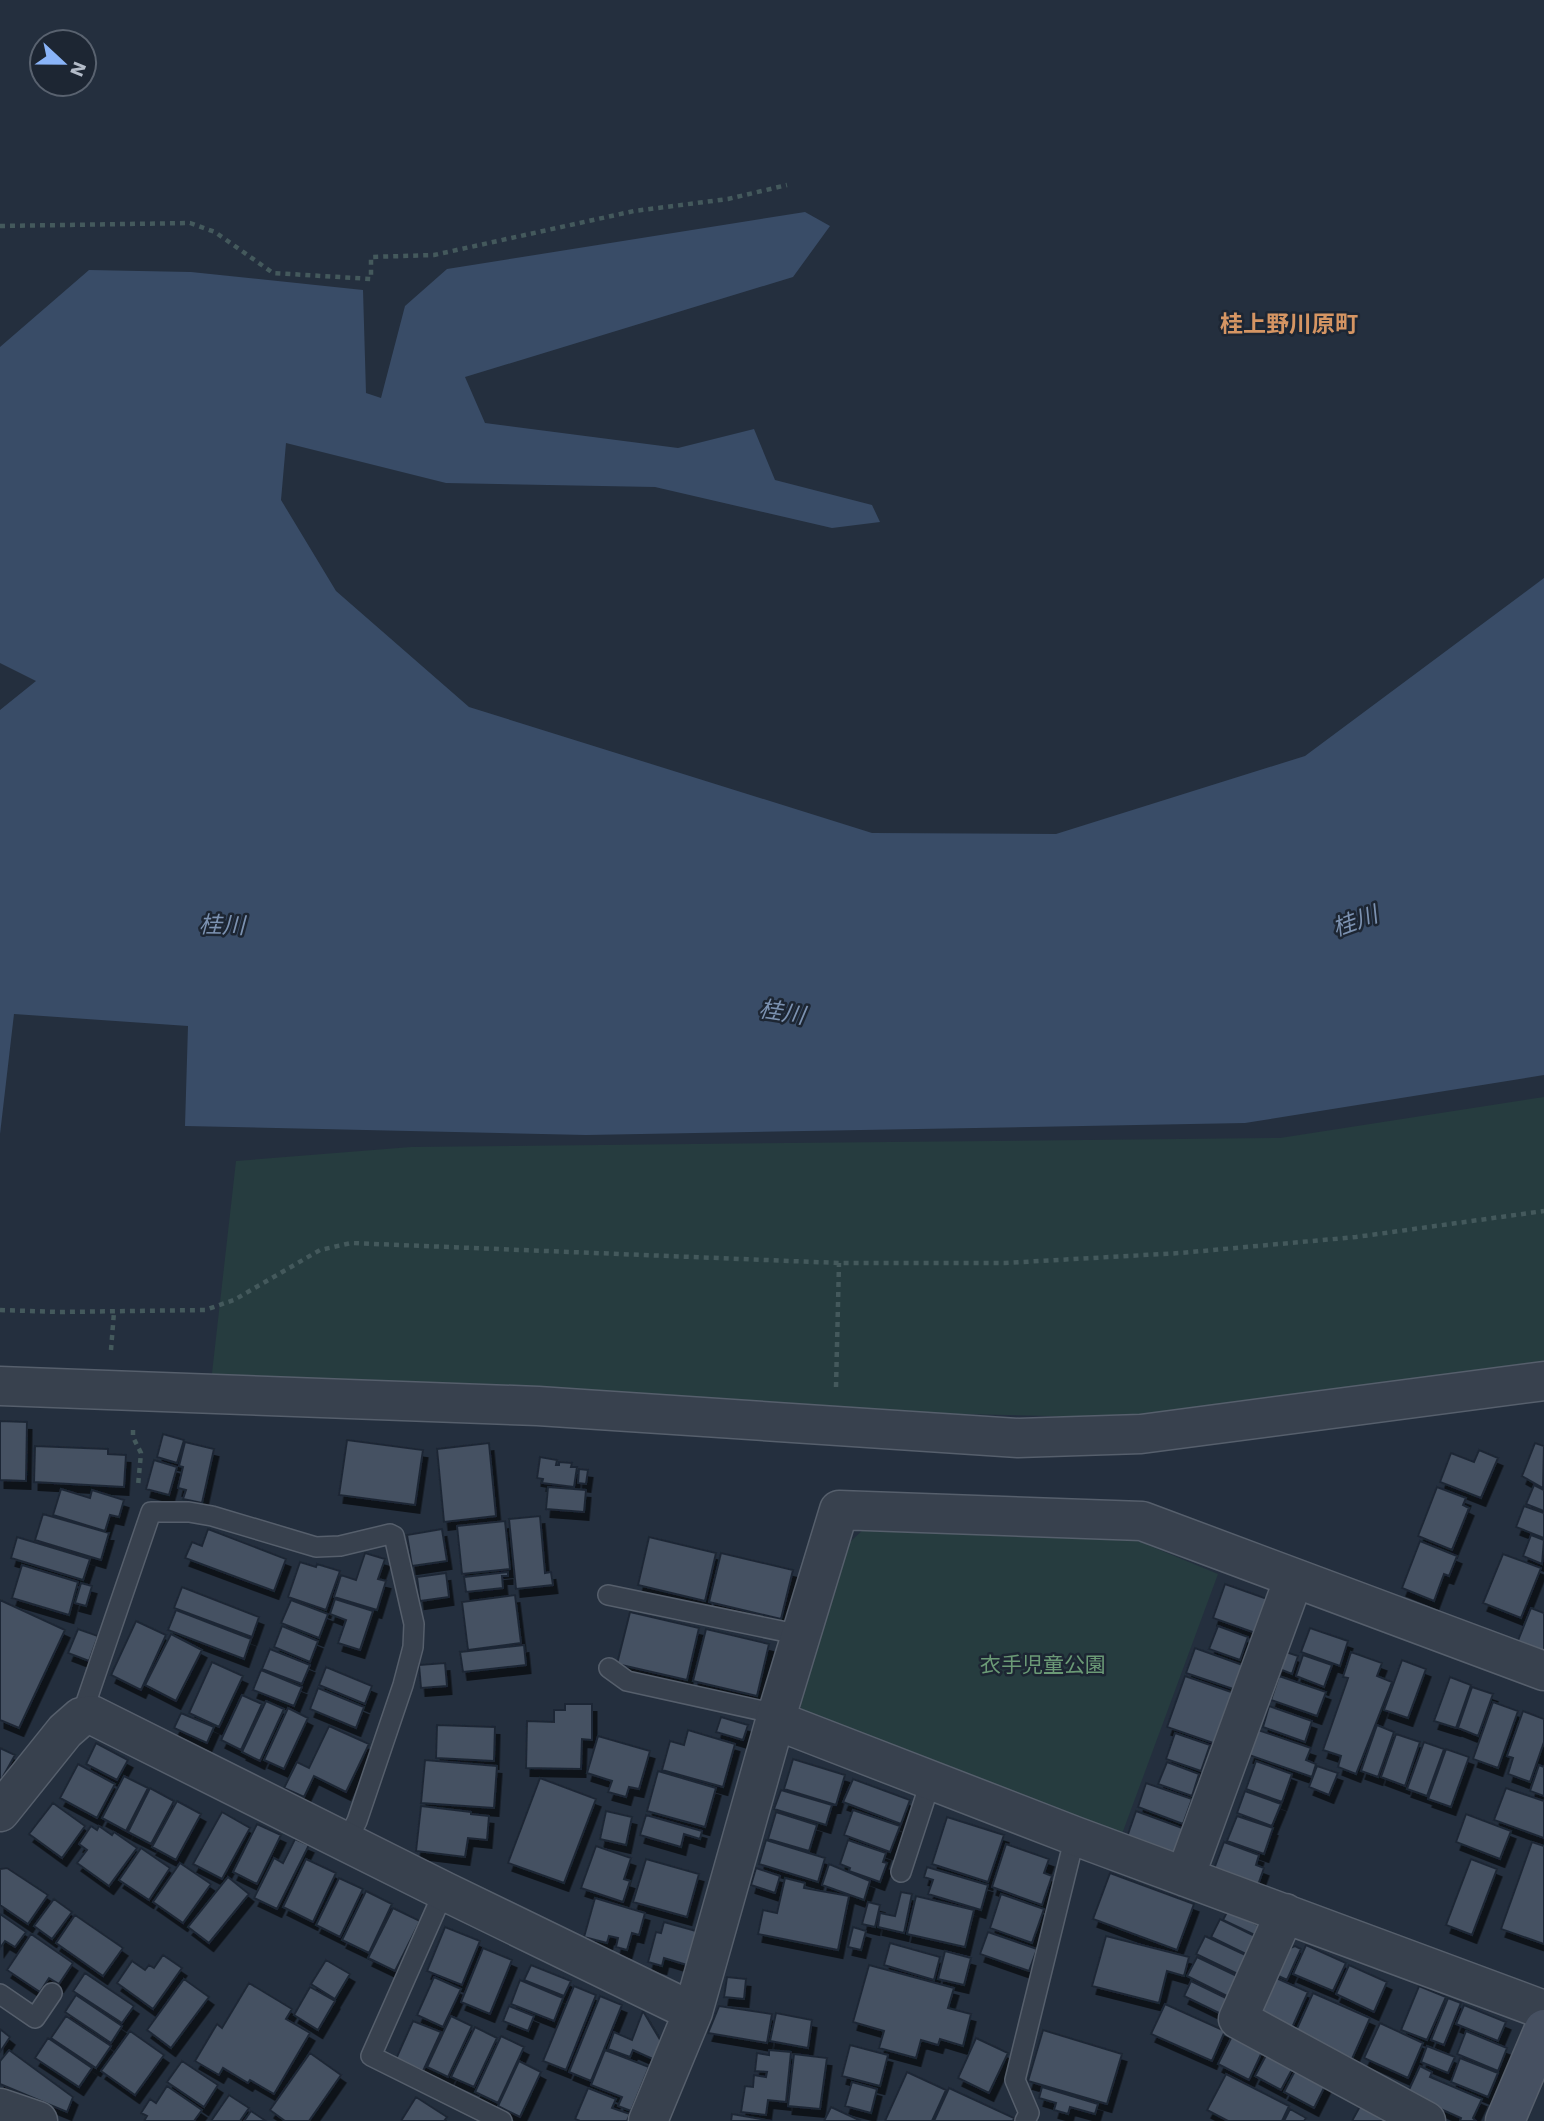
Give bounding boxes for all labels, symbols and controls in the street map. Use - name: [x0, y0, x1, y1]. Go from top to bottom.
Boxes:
- north arrow: [28, 28, 98, 98]
- text: N: [65, 58, 92, 80]
- district label: 桂上野川原町: [1220, 311, 1358, 338]
- water label: 桂川: [1329, 900, 1384, 942]
- water label: 桂川: [199, 912, 248, 939]
- water label: 桂川: [757, 996, 810, 1030]
- park label: 衣手児童公園: [980, 1652, 1106, 1677]

